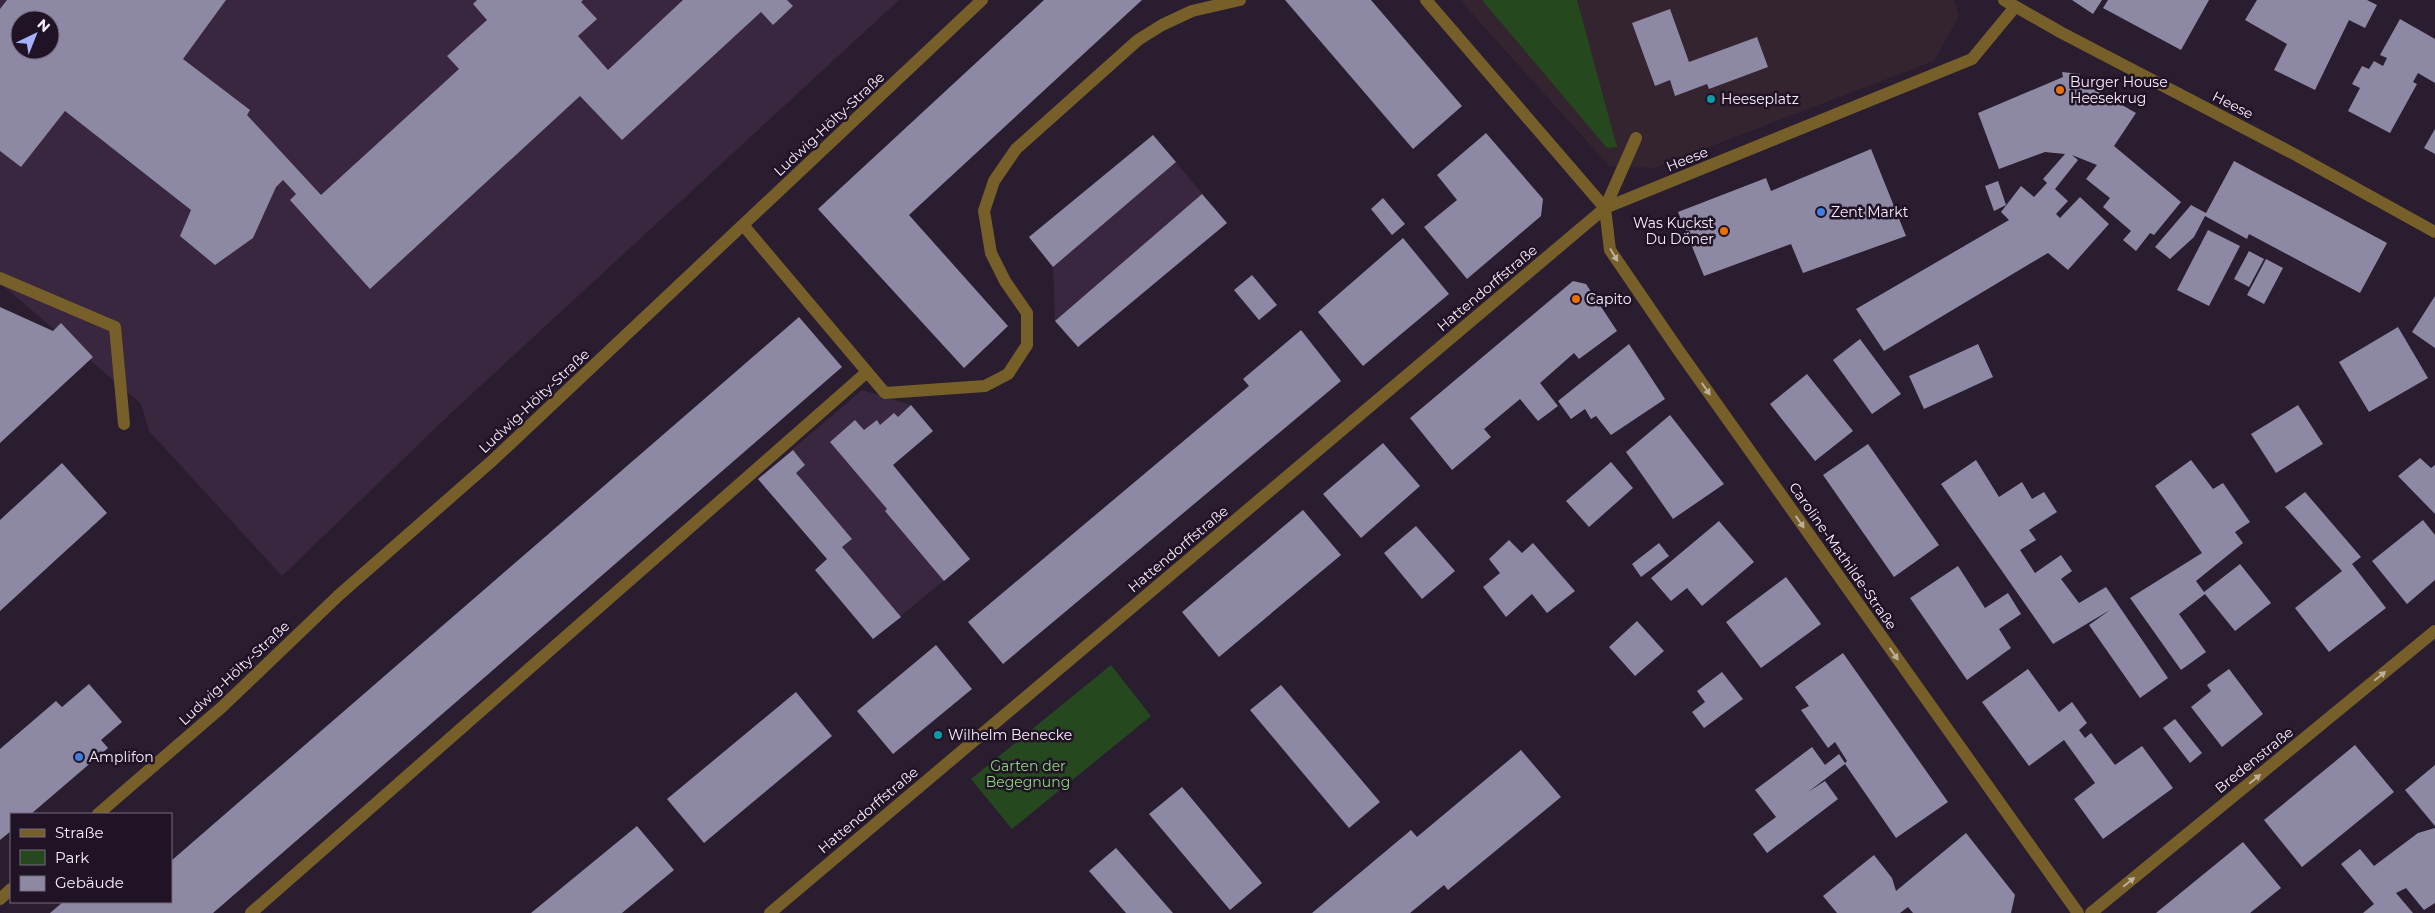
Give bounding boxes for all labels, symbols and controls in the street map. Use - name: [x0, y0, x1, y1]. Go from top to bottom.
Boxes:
- north arrow: [10, 10, 60, 60]
- text: N: [34, 15, 54, 36]
- street label: Ludwig-Hölty-Straße: [770, 68, 888, 180]
- place label: Burger House Heesekrug: [2070, 73, 2168, 107]
- marker: Burger House Heesekrug: [2054, 84, 2066, 96]
- street label: Heese: [2209, 87, 2257, 123]
- place label: Heeseplatz: [1721, 90, 1799, 108]
- marker: Heeseplatz: [1705, 93, 1717, 105]
- street label: Heese: [1663, 142, 1711, 176]
- place label: Zent Markt: [1831, 203, 1909, 221]
- marker: Zent Markt: [1815, 206, 1827, 218]
- place label: Was Kuckst Du Döner: [1633, 214, 1714, 248]
- marker: Was Kuckst Du Döner: [1718, 225, 1730, 237]
- street label: Hattendorffstraße: [1433, 241, 1541, 335]
- one-way arrow: [1609, 249, 1618, 262]
- place label: Capito: [1586, 290, 1632, 308]
- marker: Capito: [1570, 293, 1582, 305]
- street label: Ludwig-Hölty-Straße: [475, 345, 593, 457]
- one-way arrow: [1701, 382, 1711, 396]
- street label: Caroline-Mathilde-Straße: [1785, 479, 1901, 633]
- street label: Hattendorffstraße: [1124, 502, 1232, 596]
- one-way arrow: [1795, 515, 1805, 529]
- street label: Ludwig-Hölty-Straße: [175, 617, 293, 729]
- one-way arrow: [1889, 647, 1899, 661]
- one-way arrow: [2373, 670, 2386, 681]
- street label: Bredenstraße: [2211, 723, 2297, 797]
- place label: Wilhelm Benecke: [948, 726, 1072, 744]
- marker: Wilhelm Benecke: [932, 729, 944, 741]
- place label: Amplifon: [89, 748, 154, 766]
- marker: Amplifon: [73, 751, 85, 763]
- park label: Garten der Begegnung: [986, 757, 1070, 791]
- street label: Hattendorffstraße: [814, 763, 922, 857]
- one-way arrow: [2248, 773, 2261, 784]
- legend: [10, 813, 172, 903]
- text: Straße: [55, 823, 104, 842]
- text: Park: [55, 848, 89, 867]
- text: Gebäude: [55, 873, 124, 892]
- one-way arrow: [2122, 877, 2135, 888]

